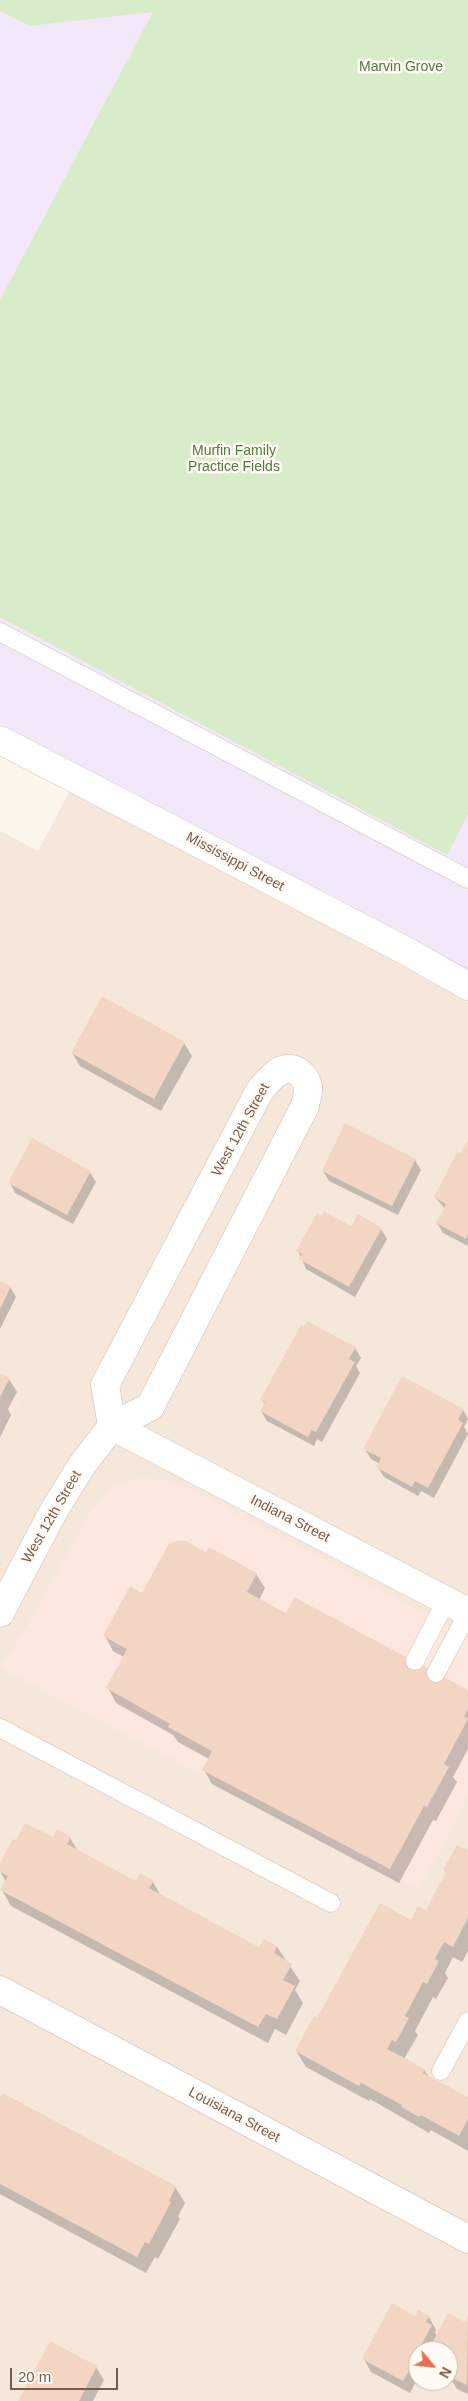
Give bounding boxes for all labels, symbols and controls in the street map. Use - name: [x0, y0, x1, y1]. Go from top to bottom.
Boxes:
- park label: Marvin Grove: [359, 59, 443, 75]
- park label: Murfin Family Practice Fields: [188, 443, 280, 476]
- street label: Mississippi Street: [183, 829, 287, 895]
- street label: West 12th Street: [208, 1080, 274, 1180]
- street label: West 12th Street: [19, 1468, 85, 1566]
- street label: Indiana Street: [247, 1492, 333, 1546]
- street label: Louisiana Street: [185, 2084, 283, 2146]
- north arrow: [408, 2341, 458, 2391]
- scale bar: [12, 2358, 120, 2390]
- text: N: [436, 2364, 455, 2381]
- text: 20 m: [18, 2368, 51, 2385]

